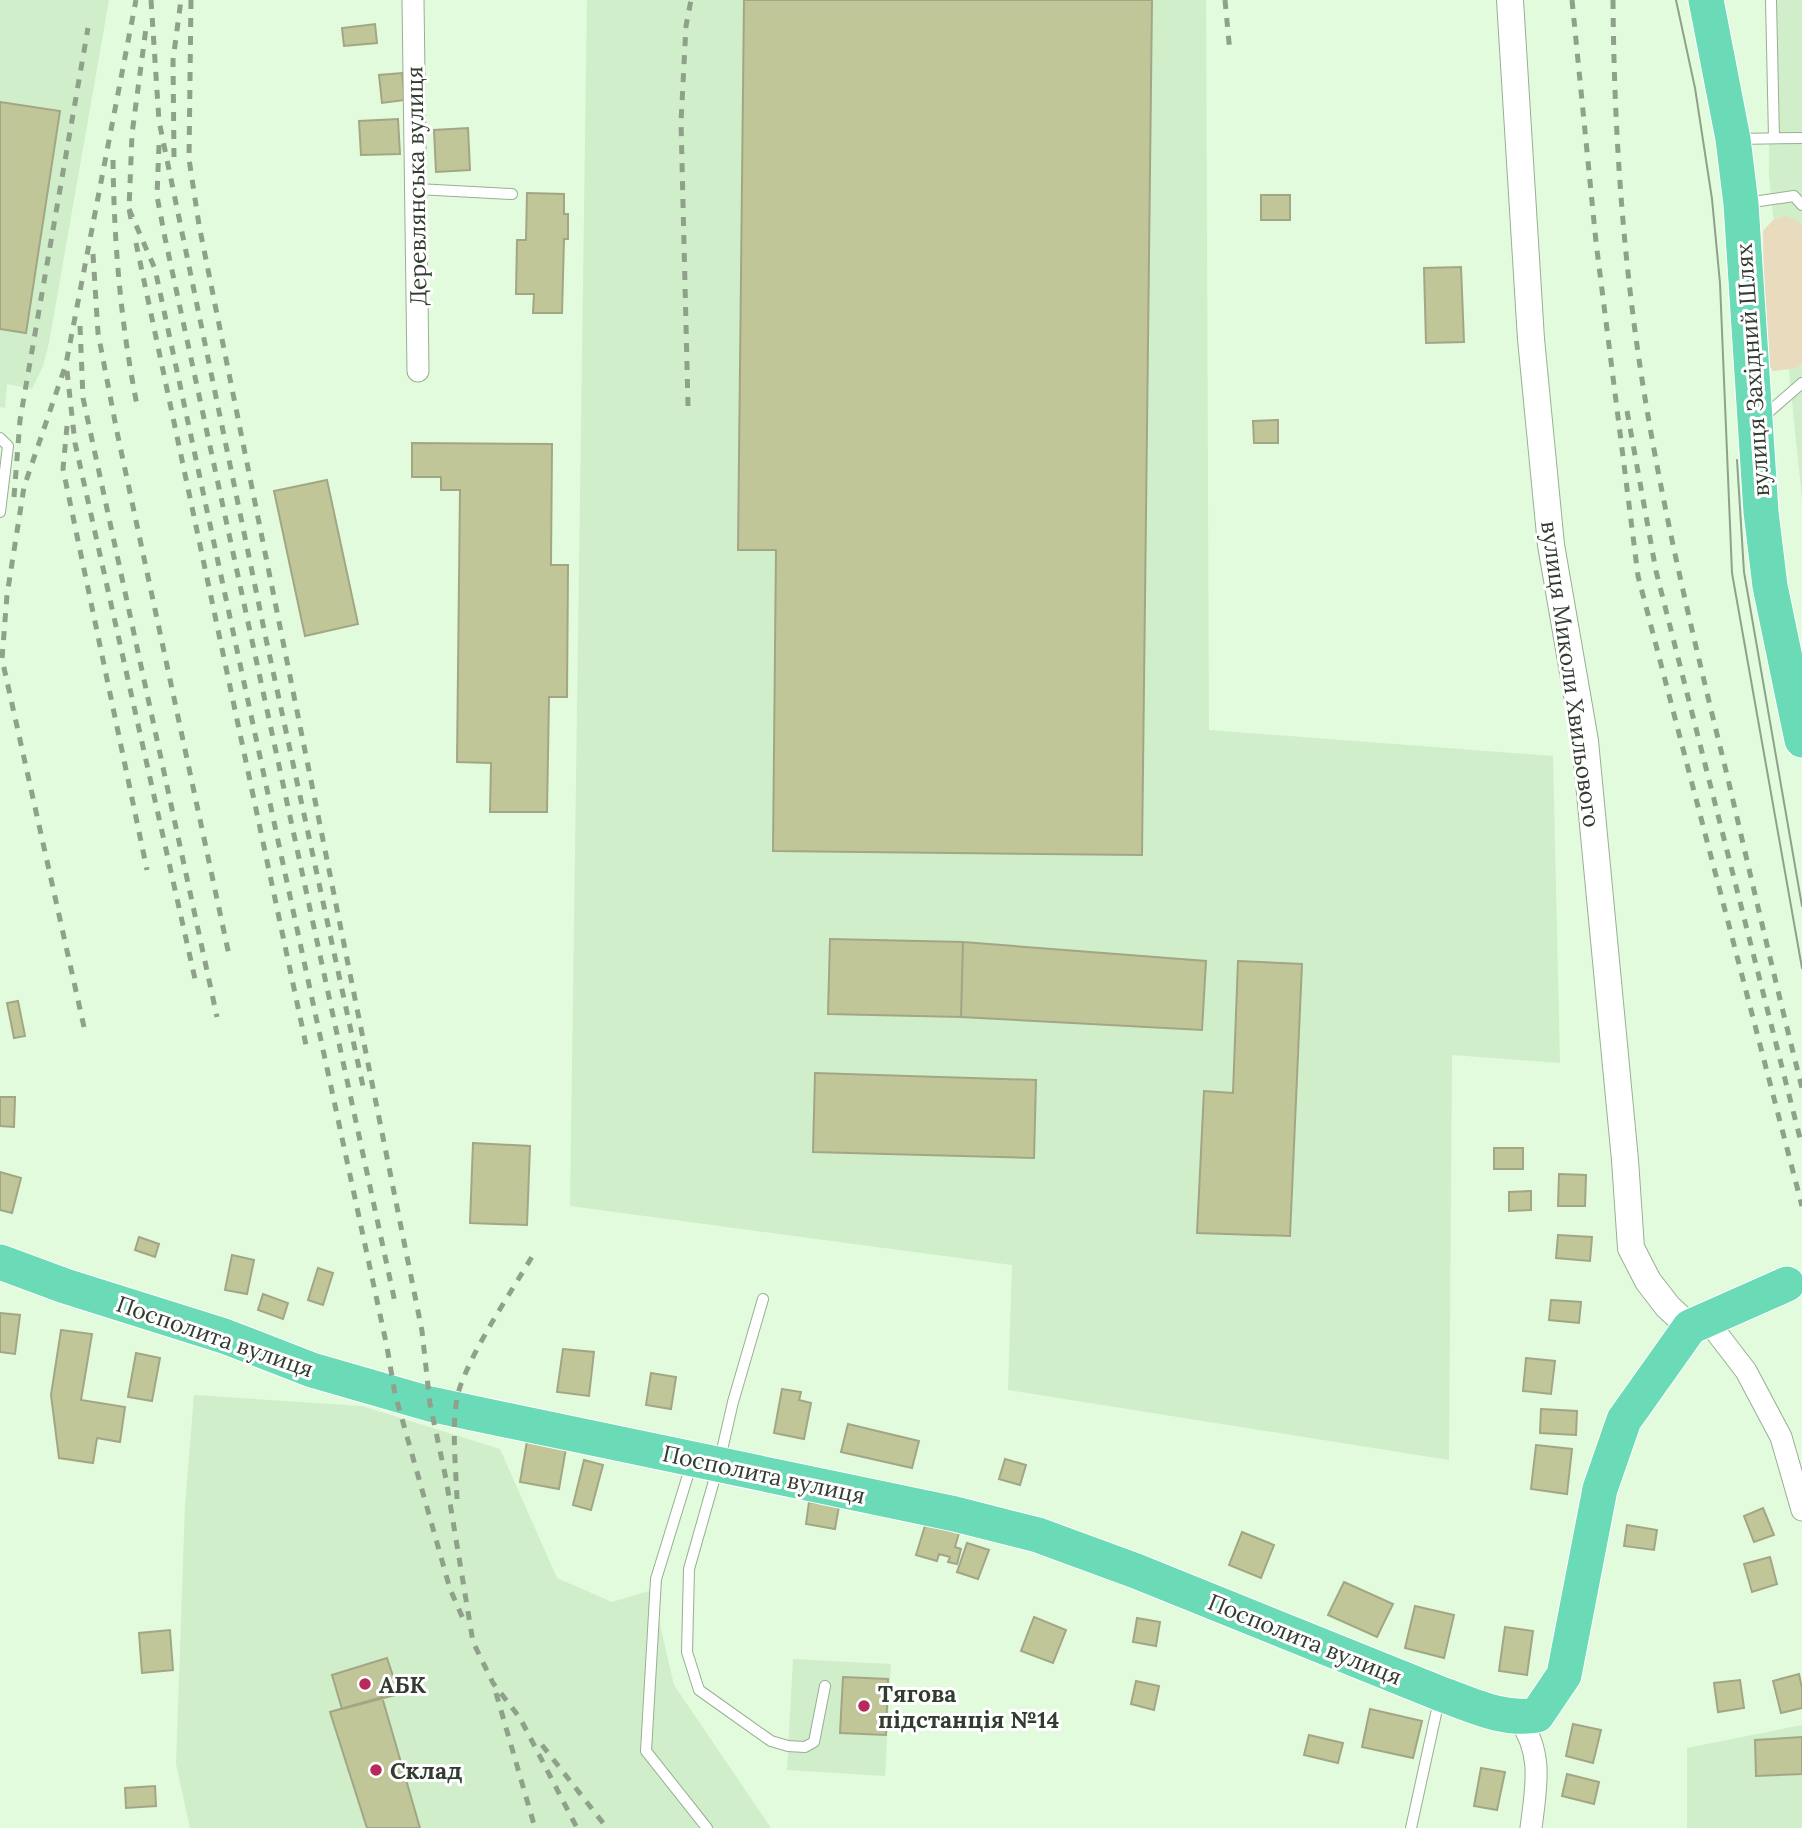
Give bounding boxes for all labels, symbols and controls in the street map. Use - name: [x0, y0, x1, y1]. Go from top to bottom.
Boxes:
- street label: Деревлянська вулиця: [399, 66, 433, 306]
- street label: вулиця Західний Шлях: [1729, 242, 1775, 498]
- street label: вулиця Миколи Хвильового: [1535, 519, 1607, 829]
- street label: Посполита вулиця: [113, 1289, 317, 1383]
- street label: Посполита вулиця: [660, 1438, 868, 1510]
- street label: Посполита вулиця: [1204, 1587, 1406, 1691]
- place label: АБК: [379, 1670, 427, 1699]
- marker: АБК: [357, 1676, 373, 1692]
- place label: Тягова пiдстанцiя №14: [878, 1679, 1059, 1734]
- marker: Тягова пiдстанцiя №14: [856, 1698, 872, 1714]
- place label: Склад: [390, 1756, 462, 1785]
- marker: Склад: [368, 1762, 384, 1778]

